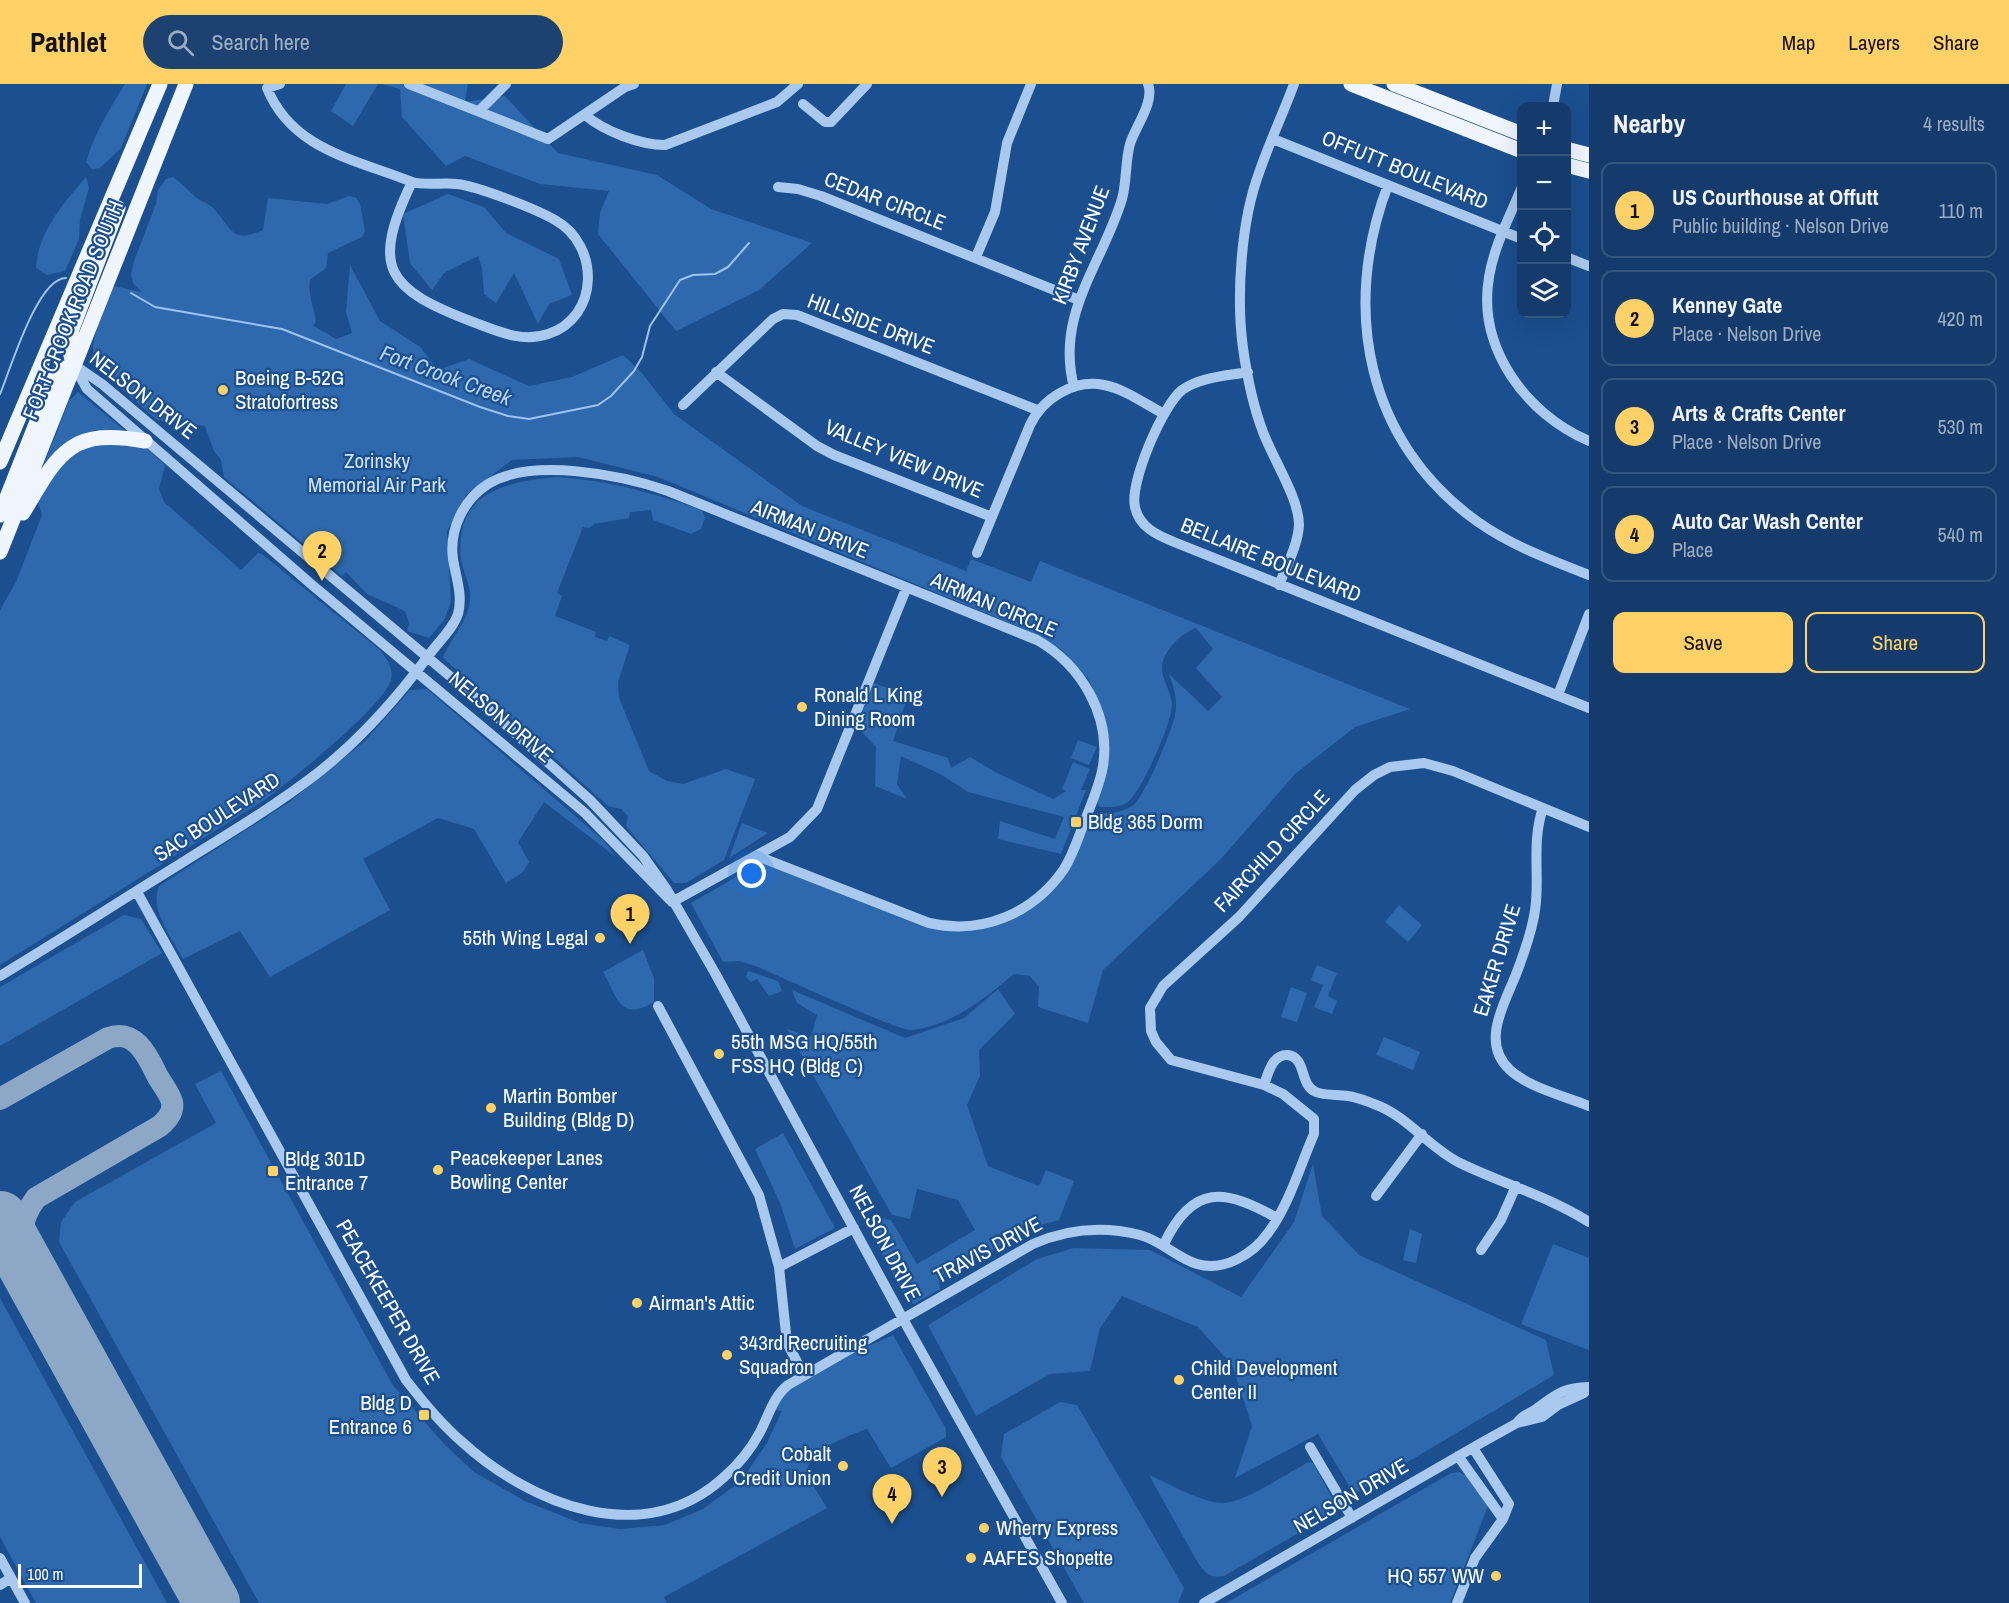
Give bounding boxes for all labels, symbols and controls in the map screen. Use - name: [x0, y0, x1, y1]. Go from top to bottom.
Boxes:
- search box: [143, 15, 563, 69]
- text: Pathlet: [30, 23, 107, 61]
- icon: search: [164, 26, 197, 59]
- text: Search here: [212, 27, 310, 57]
- text: Map: [1782, 28, 1815, 57]
- text: Layers: [1848, 28, 1900, 57]
- text: Share: [1933, 28, 1979, 57]
- map controls: [1517, 102, 1571, 318]
- button: +: [1517, 102, 1571, 156]
- text: Nearby: [1613, 106, 1685, 141]
- text: 4 results: [1923, 110, 1985, 137]
- street label: OFFUTT BOULEVARD: [1318, 123, 1493, 216]
- button: −: [1517, 156, 1571, 210]
- street label: CEDAR CIRCLE: [820, 164, 950, 237]
- street label: KIRBY AVENUE: [1045, 181, 1116, 308]
- text: US Courthouse at Offutt: [1672, 182, 1878, 212]
- street label: FORT CROOK ROAD SOUTH: [15, 196, 130, 424]
- text: 1: [1630, 197, 1639, 224]
- text: 110 m: [1939, 197, 1983, 224]
- button: locate: [1517, 210, 1571, 264]
- text: Public building · Nelson Drive: [1672, 212, 1889, 239]
- button: layers: [1517, 264, 1571, 318]
- street label: HILLSIDE DRIVE: [803, 286, 939, 361]
- text: Kenney Gate: [1672, 290, 1782, 320]
- text: 2: [1630, 305, 1639, 332]
- text: 420 m: [1937, 305, 1983, 332]
- text: Place · Nelson Drive: [1672, 320, 1821, 347]
- water label: Fort Crook Creek: [376, 337, 517, 413]
- street label: NELSON DRIVE: [84, 344, 203, 446]
- place label: Boeing B-52G Stratofortress: [235, 363, 344, 416]
- marker: Boeing B-52G Stratofortress: [216, 383, 230, 397]
- text: Arts & Crafts Center: [1672, 398, 1845, 428]
- street label: VALLEY VIEW DRIVE: [820, 412, 988, 505]
- text: 3: [1630, 413, 1639, 440]
- text: 530 m: [1937, 413, 1983, 440]
- text: Place · Nelson Drive: [1672, 428, 1821, 455]
- park label: Zorinsky Memorial Air Park: [308, 446, 446, 499]
- street label: AIRMAN DRIVE: [746, 491, 873, 565]
- text: Auto Car Wash Center: [1672, 506, 1863, 536]
- street label: BELLAIRE BOULEVARD: [1177, 510, 1366, 609]
- text: 4: [1630, 521, 1639, 548]
- text: 540 m: [1937, 521, 1983, 548]
- pin: 2: [302, 532, 342, 581]
- text: Place: [1672, 536, 1713, 563]
- street label: AIRMAN CIRCLE: [926, 564, 1062, 644]
- button: Save: [1613, 612, 1793, 673]
- button: Share: [1805, 612, 1985, 673]
- street label: NELSON DRIVE: [443, 664, 560, 769]
- place label: Ronald L King Dining Room: [814, 680, 923, 733]
- marker: Ronald L King Dining Room: [795, 700, 809, 714]
- street label: SAC BOULEVARD: [148, 765, 285, 868]
- street label: FAIRCHILD CIRCLE: [1207, 783, 1336, 918]
- place label: Bldg 365 Dorm: [1088, 807, 1203, 836]
- marker: Bldg 365 Dorm: [1069, 815, 1083, 829]
- your location: [737, 859, 766, 888]
- pin: 1: [610, 894, 650, 944]
- street label: EAKER DRIVE: [1466, 900, 1527, 1019]
- place label: 55th Wing Legal: [463, 923, 588, 952]
- marker: 55th Wing Legal: [593, 931, 607, 945]
- place label: 55th MSG HQ/55th FSS HQ (Bldg C): [731, 1027, 877, 1080]
- marker: 55th MSG HQ/55th FSS HQ (Bldg C): [712, 1047, 726, 1061]
- place label: Martin Bomber Building (Bldg D): [503, 1081, 634, 1134]
- marker: Martin Bomber Building (Bldg D): [484, 1101, 498, 1115]
- place label: Peacekeeper Lanes Bowling Center: [450, 1143, 603, 1196]
- place label: Bldg 301D Entrance 7: [285, 1144, 368, 1197]
- marker: Peacekeeper Lanes Bowling Center: [431, 1163, 445, 1177]
- marker: Bldg 301D Entrance 7: [266, 1164, 280, 1178]
- street label: NELSON DRIVE: [843, 1179, 928, 1306]
- street label: TRAVIS DRIVE: [929, 1209, 1047, 1290]
- street label: PEACEKEEPER DRIVE: [329, 1214, 447, 1389]
- place label: Airman's Attic: [648, 1288, 755, 1317]
- marker: Airman's Attic: [630, 1296, 644, 1310]
- place label: 343rd Recruiting Squadron: [739, 1328, 868, 1381]
- marker: 343rd Recruiting Squadron: [720, 1348, 734, 1362]
- place label: Child Development Center II: [1191, 1353, 1338, 1406]
- marker: Child Development Center II: [1172, 1373, 1186, 1387]
- place label: Bldg D Entrance 6: [329, 1388, 412, 1441]
- marker: Bldg D Entrance 6: [417, 1408, 431, 1422]
- place label: Cobalt Credit Union: [733, 1439, 831, 1492]
- pin: 3: [922, 1448, 962, 1497]
- street label: NELSON DRIVE: [1288, 1451, 1414, 1540]
- marker: Cobalt Credit Union: [836, 1459, 850, 1473]
- pin: 4: [872, 1474, 912, 1524]
- place label: Wherry Express: [996, 1513, 1118, 1542]
- marker: Wherry Express: [977, 1521, 991, 1535]
- place label: AAFES Shopette: [982, 1543, 1113, 1572]
- marker: AAFES Shopette: [964, 1551, 978, 1565]
- scale bar: [18, 1561, 142, 1588]
- place label: HQ 557 WW: [1387, 1561, 1485, 1590]
- text: 100 m: [27, 1563, 63, 1585]
- marker: HQ 557 WW: [1489, 1569, 1503, 1583]

